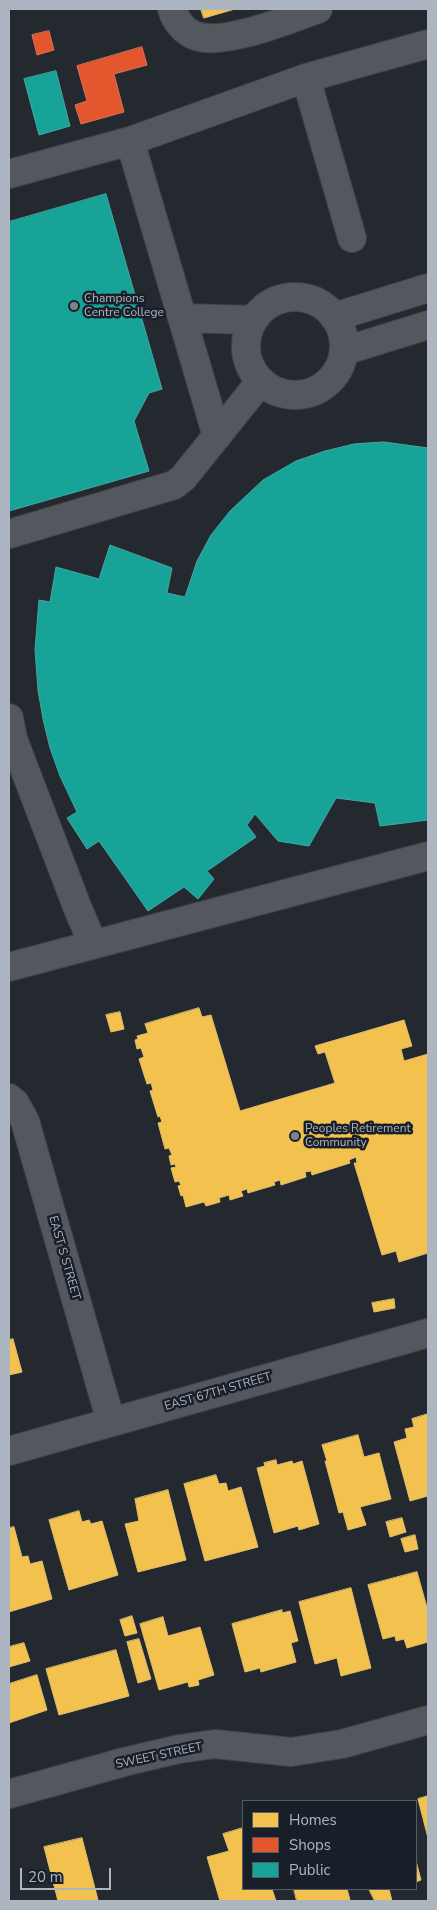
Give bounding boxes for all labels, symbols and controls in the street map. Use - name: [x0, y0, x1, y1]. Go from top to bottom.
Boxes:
- place label: Champions Centre College: [84, 292, 164, 320]
- marker: Champions Centre College: [68, 300, 80, 312]
- place label: Peoples Retirement Community: [305, 1122, 411, 1150]
- marker: Peoples Retirement Community: [289, 1130, 301, 1142]
- street label: EAST S STREET: [45, 1214, 83, 1302]
- street label: EAST 67TH STREET: [163, 1370, 273, 1414]
- street label: SWEET STREET: [114, 1740, 204, 1772]
- legend: [242, 1800, 417, 1890]
- text: Homes: [289, 1810, 337, 1830]
- text: Shops: [289, 1835, 331, 1855]
- scale bar: [22, 1858, 114, 1890]
- text: Public: [289, 1860, 330, 1880]
- text: 20 m: [28, 1867, 63, 1887]

